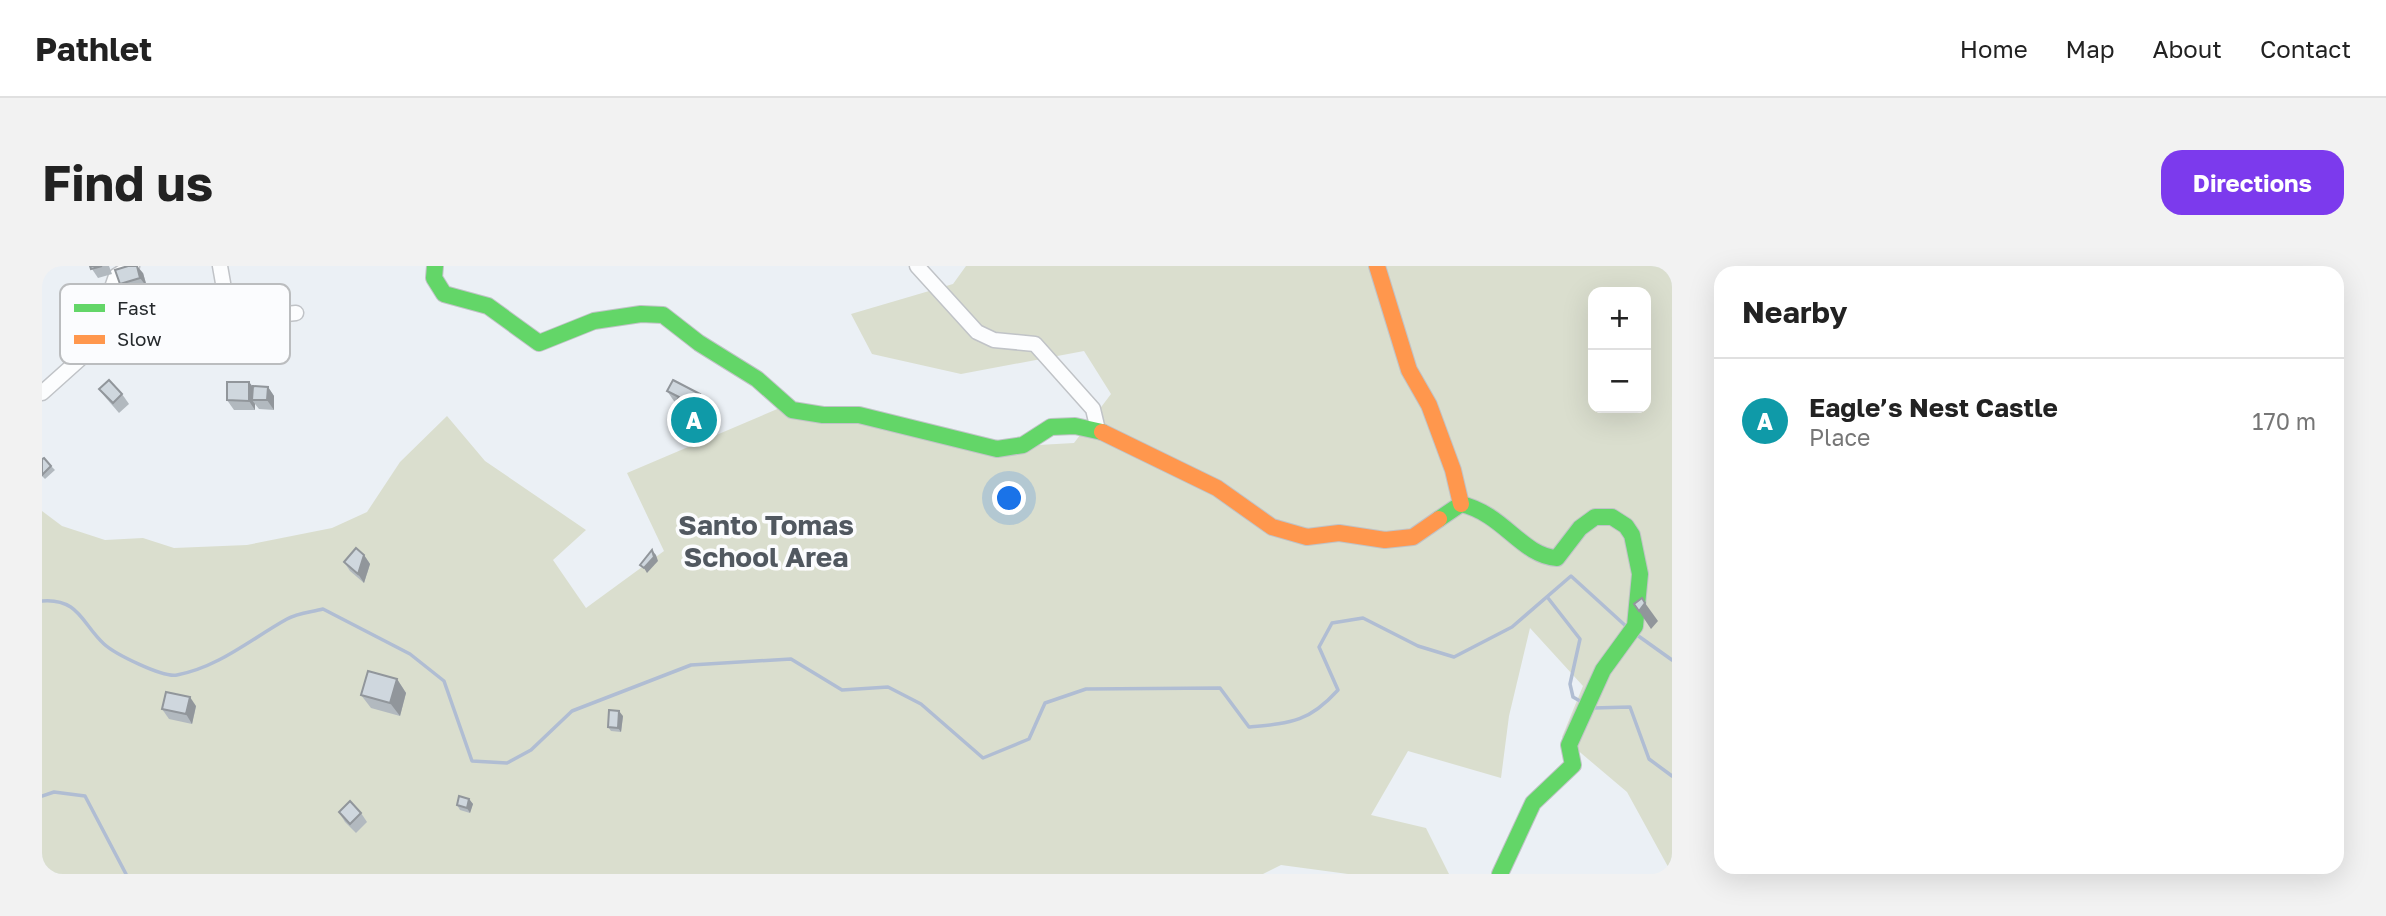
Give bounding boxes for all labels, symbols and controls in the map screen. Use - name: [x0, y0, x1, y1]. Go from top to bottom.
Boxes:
- text: Pathlet: [35, 29, 152, 68]
- text: Home: [1960, 34, 2028, 63]
- text: Map: [2066, 34, 2115, 63]
- text: About: [2153, 34, 2222, 63]
- text: Contact: [2260, 34, 2351, 63]
- button: Directions: [2161, 150, 2344, 215]
- text: Find us: [42, 153, 213, 212]
- legend: [60, 284, 290, 364]
- map controls: [1588, 287, 1651, 413]
- button: +: [1588, 287, 1651, 350]
- text: Nearby: [1742, 294, 1847, 330]
- text: Fast: [117, 296, 156, 319]
- text: Slow: [117, 327, 162, 350]
- button: −: [1588, 350, 1651, 413]
- text: Eagle’s Nest Castle: [1809, 392, 2058, 423]
- pin: A: [671, 394, 717, 446]
- text: A: [1757, 407, 1773, 435]
- text: 170 m: [2252, 407, 2316, 435]
- text: Place: [1809, 423, 1870, 451]
- your location: [992, 481, 1026, 515]
- district label: Santo Tomas School Area: [678, 508, 854, 573]

